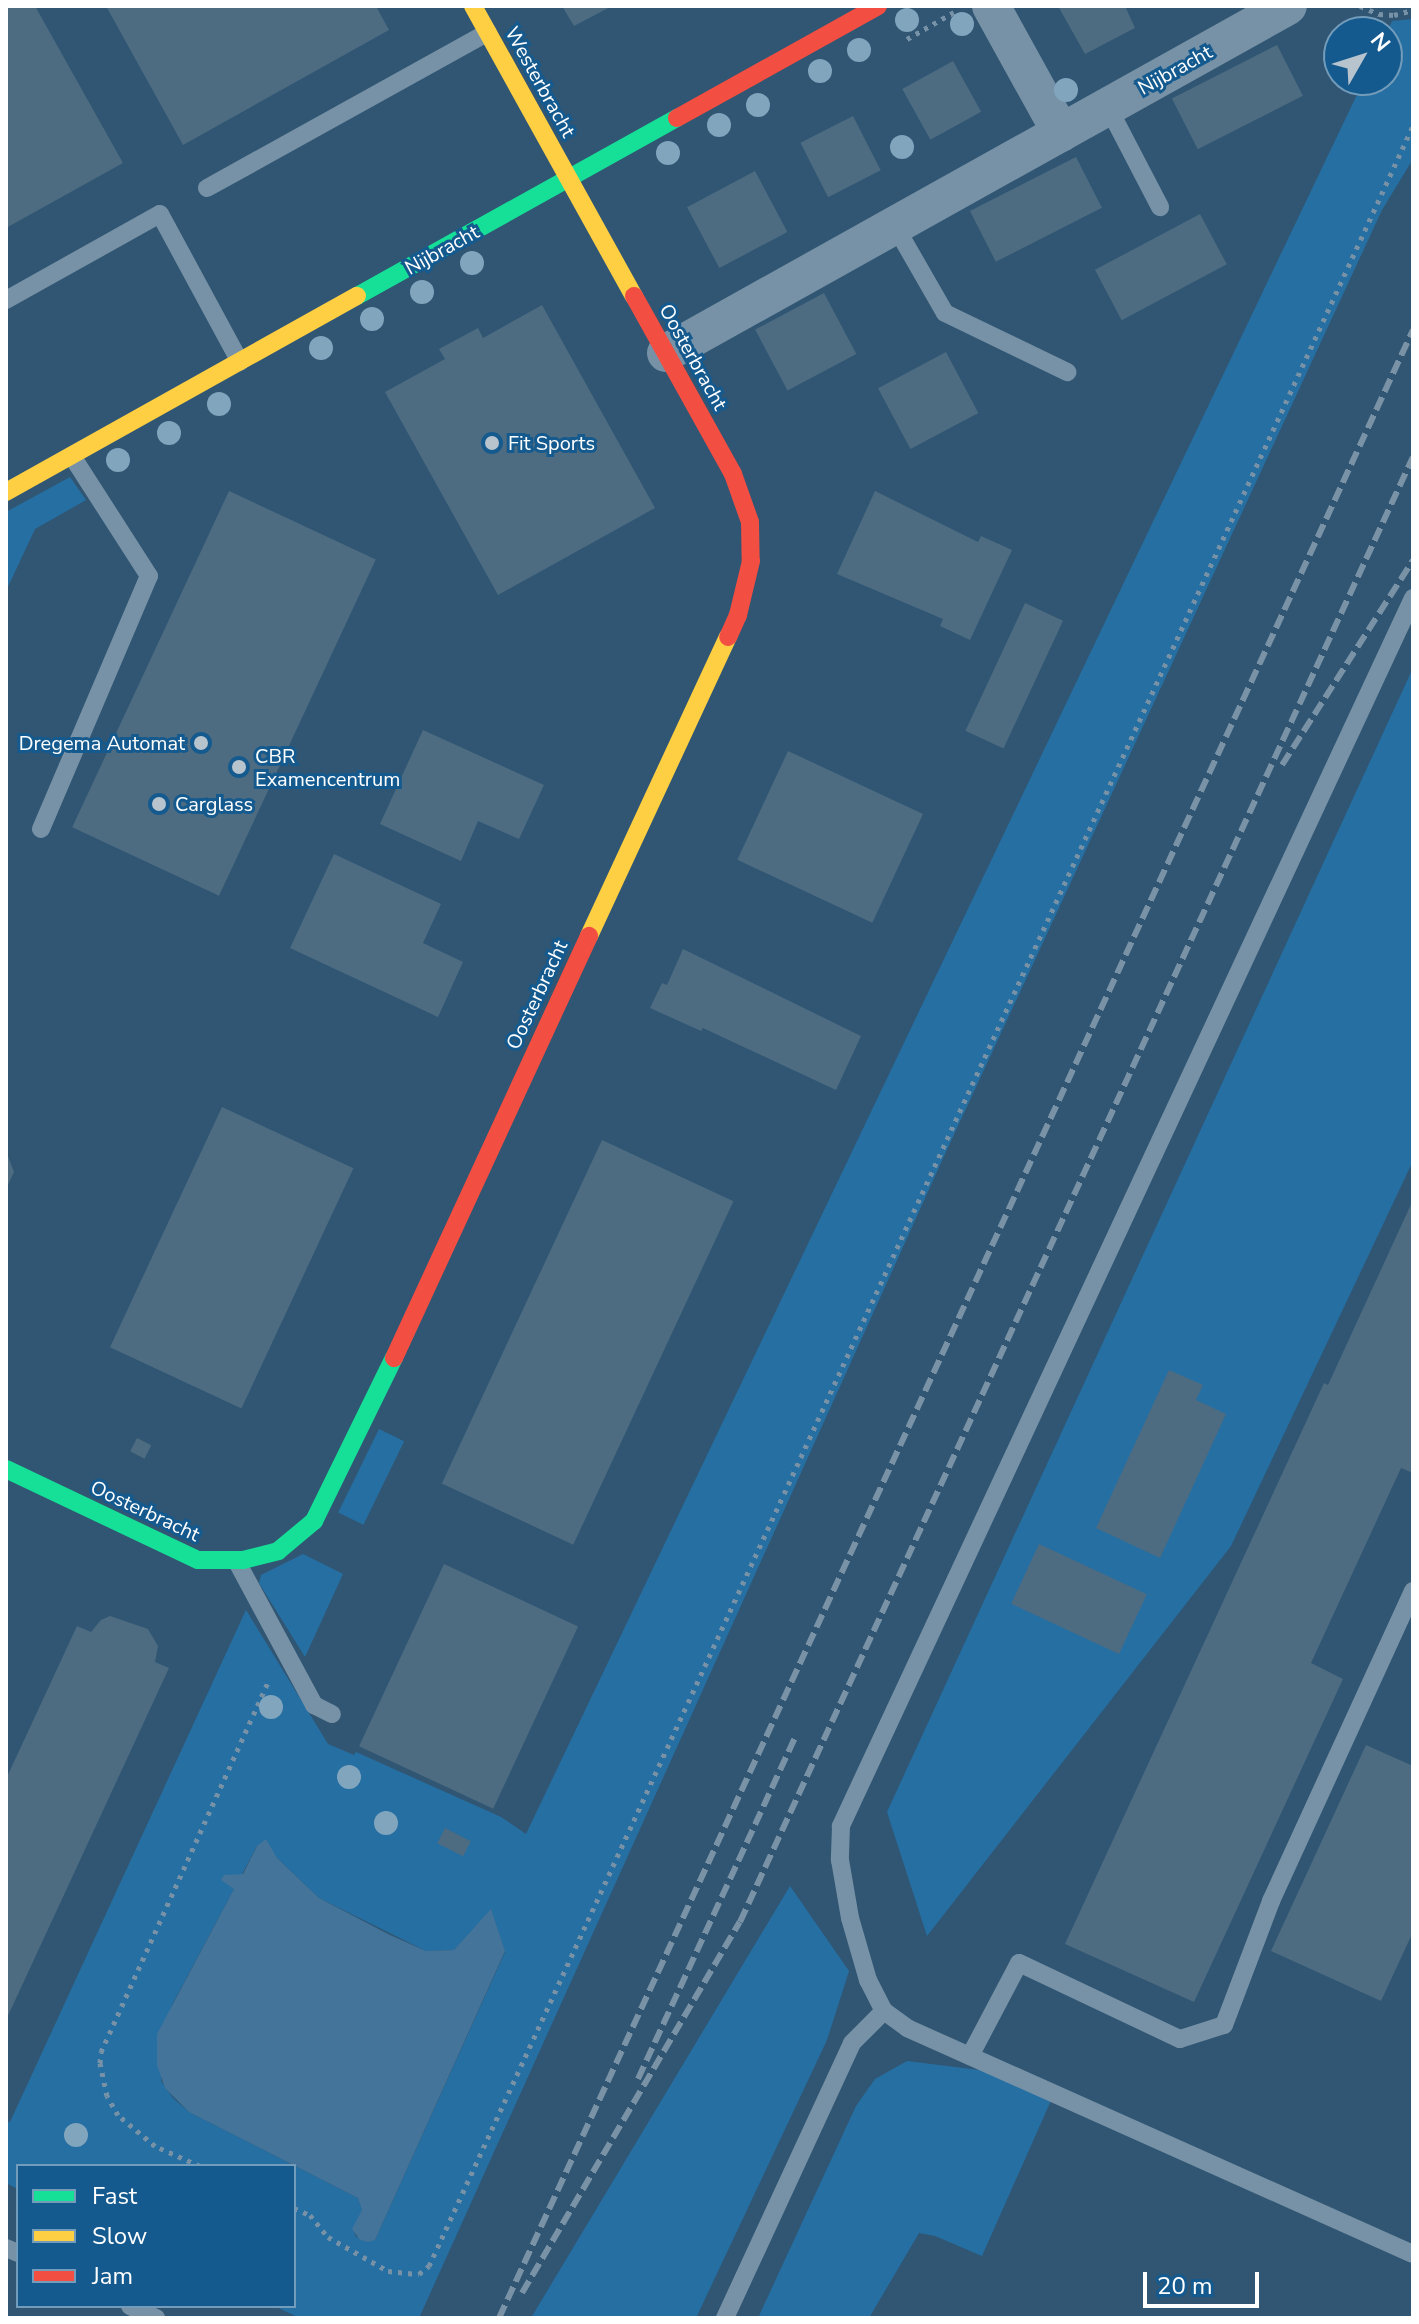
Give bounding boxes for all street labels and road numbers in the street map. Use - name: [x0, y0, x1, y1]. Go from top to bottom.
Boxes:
- street label: Westerbracht: [500, 23, 580, 141]
- street label: Nijbracht: [1134, 40, 1216, 100]
- street label: Nijbracht: [401, 220, 483, 280]
- street label: Oosterbracht: [654, 300, 732, 414]
- street label: Oosterbracht: [501, 937, 573, 1053]
- street label: Oosterbracht: [87, 1475, 203, 1547]

